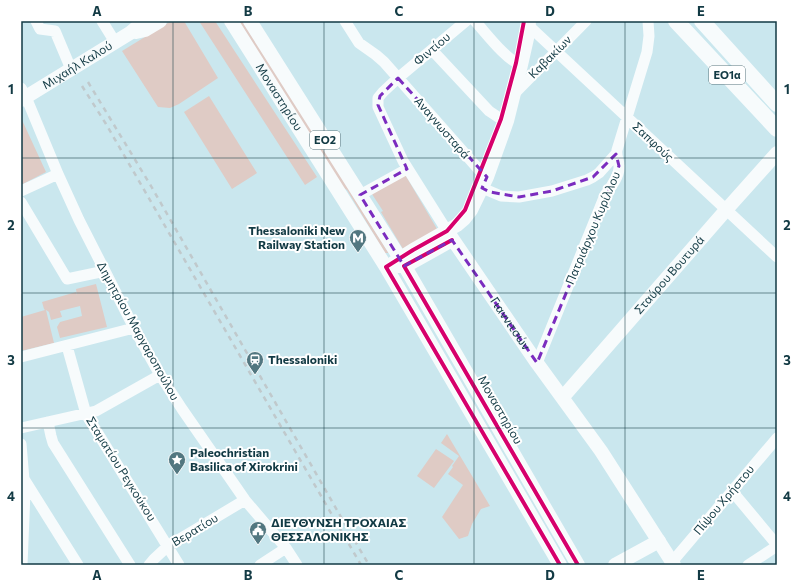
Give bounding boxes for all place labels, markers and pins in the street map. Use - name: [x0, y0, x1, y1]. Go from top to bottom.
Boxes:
- place label: Thessaloniki New Railway Station: [248, 223, 345, 251]
- metro station icon: Thessaloniki New Railway Station: [348, 228, 368, 253]
- station icon: Thessaloniki: [245, 350, 265, 375]
- place label: Thessaloniki: [268, 352, 337, 366]
- place label: Paleochristian Basilica of Xirokrini: [190, 445, 298, 473]
- place icon: Paleochristian Basilica of Xirokrini: [167, 450, 187, 475]
- place label: ΔΙΕΥΘΥΝΣΗ ΤΡΟΧΑΙΑΣ ΘΕΣΣΑΛΟΝΙΚΗΣ: [271, 515, 406, 543]
- public building icon: ΔΙΕΥΘΥΝΣΗ ΤΡΟΧΑΙΑΣ ΘΕΣΣΑΛΟΝΙΚΗΣ: [248, 520, 268, 545]

